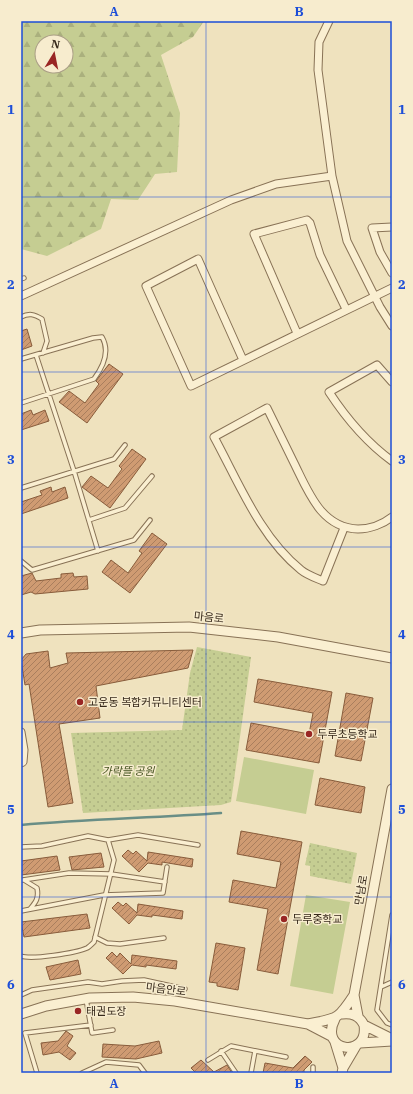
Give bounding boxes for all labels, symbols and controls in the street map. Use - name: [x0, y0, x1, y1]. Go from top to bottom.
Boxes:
- text: A: [109, 3, 119, 20]
- text: B: [294, 3, 304, 20]
- north arrow: [34, 34, 74, 74]
- text: N: [50, 37, 62, 52]
- text: 1: [7, 101, 15, 118]
- text: 1: [398, 101, 406, 118]
- text: 2: [7, 276, 15, 293]
- text: 2: [398, 276, 406, 293]
- text: 3: [7, 451, 15, 468]
- text: 3: [398, 451, 406, 468]
- street label: 마음로: [193, 608, 225, 626]
- text: 4: [7, 626, 15, 643]
- text: 4: [398, 626, 406, 643]
- place label: 고운동 복합커뮤니티센터: [88, 695, 202, 709]
- marker: 고운동 복합커뮤니티센터: [75, 697, 85, 707]
- place label: 두루초등학교: [317, 727, 378, 741]
- marker: 두루초등학교: [304, 729, 314, 739]
- park label: 가락뜰 공원: [102, 764, 155, 778]
- text: 5: [7, 801, 15, 818]
- text: 5: [398, 801, 406, 818]
- street label: 만남로: [351, 874, 371, 906]
- place label: 두루중학교: [292, 912, 343, 926]
- marker: 두루중학교: [279, 914, 289, 924]
- text: 6: [7, 976, 15, 993]
- text: 6: [398, 976, 406, 993]
- street label: 마음안로: [145, 980, 187, 998]
- place label: 태권도장: [86, 1004, 126, 1018]
- marker: 태권도장: [73, 1006, 83, 1016]
- text: A: [109, 1075, 119, 1092]
- text: B: [294, 1075, 304, 1092]

